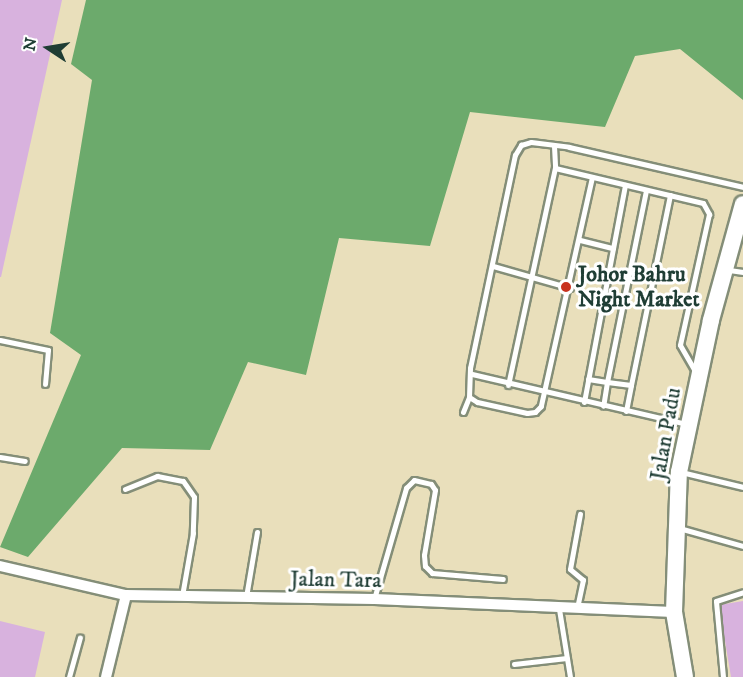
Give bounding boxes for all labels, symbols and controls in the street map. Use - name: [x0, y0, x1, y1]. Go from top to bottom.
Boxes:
- north arrow: [18, 18, 78, 78]
- text: N: [19, 36, 42, 53]
- place label: Johor Bahru Night Market: [578, 261, 699, 312]
- marker: Johor Bahru Night Market: [559, 280, 573, 294]
- street label: Jalan Padu: [645, 386, 687, 482]
- street label: Jalan Tara: [290, 566, 382, 594]

